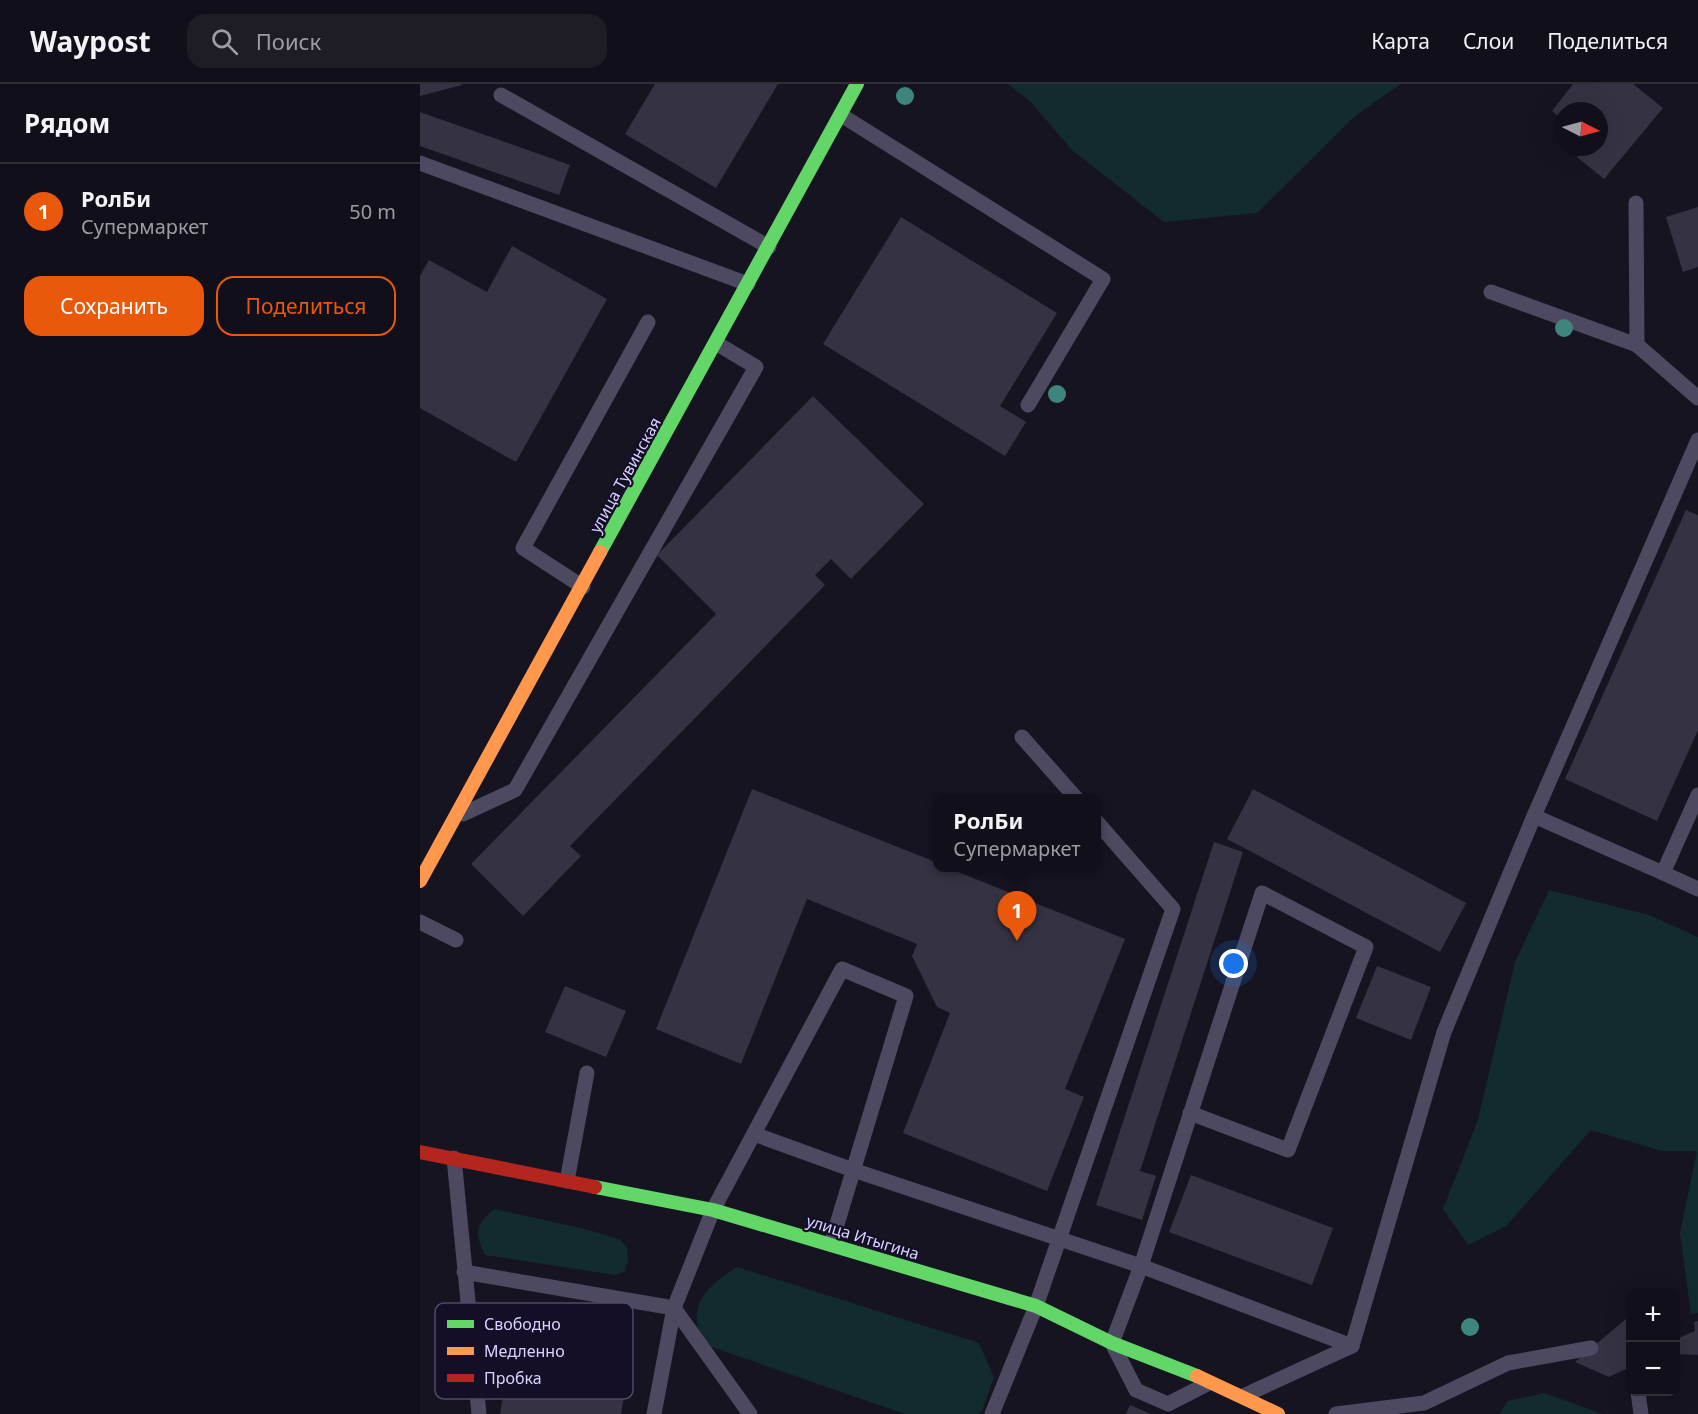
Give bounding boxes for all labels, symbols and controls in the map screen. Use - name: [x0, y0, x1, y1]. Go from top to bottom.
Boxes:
- search box: [187, 14, 607, 68]
- text: Waypost: [30, 22, 151, 60]
- icon: search: [208, 25, 241, 58]
- text: Поиск: [256, 26, 321, 56]
- text: Карта: [1371, 27, 1430, 55]
- text: Слои: [1463, 27, 1514, 55]
- text: Поделиться: [1547, 27, 1668, 55]
- north arrow: [1554, 102, 1608, 156]
- text: Рядом: [24, 105, 110, 141]
- text: РолБи: [81, 183, 151, 213]
- text: 1: [38, 198, 49, 225]
- text: 50 m: [349, 198, 396, 225]
- text: Супермаркет: [81, 213, 208, 240]
- button: Сохранить: [24, 276, 204, 336]
- button: Поделиться: [216, 276, 396, 336]
- street label: улица Тувинская: [584, 413, 666, 537]
- popup: [933, 794, 1101, 872]
- text: РолБи: [953, 805, 1023, 835]
- text: Супермаркет: [953, 835, 1081, 862]
- pin: 1: [998, 892, 1036, 941]
- your location: [1219, 949, 1248, 978]
- street label: улица Итыгина: [804, 1209, 922, 1265]
- map controls: [1626, 1288, 1680, 1396]
- button: +: [1626, 1288, 1680, 1342]
- legend: [435, 1303, 633, 1399]
- text: Свободно: [484, 1313, 561, 1335]
- text: Медленно: [484, 1340, 565, 1362]
- button: −: [1626, 1342, 1680, 1396]
- text: Пробка: [484, 1367, 542, 1389]

